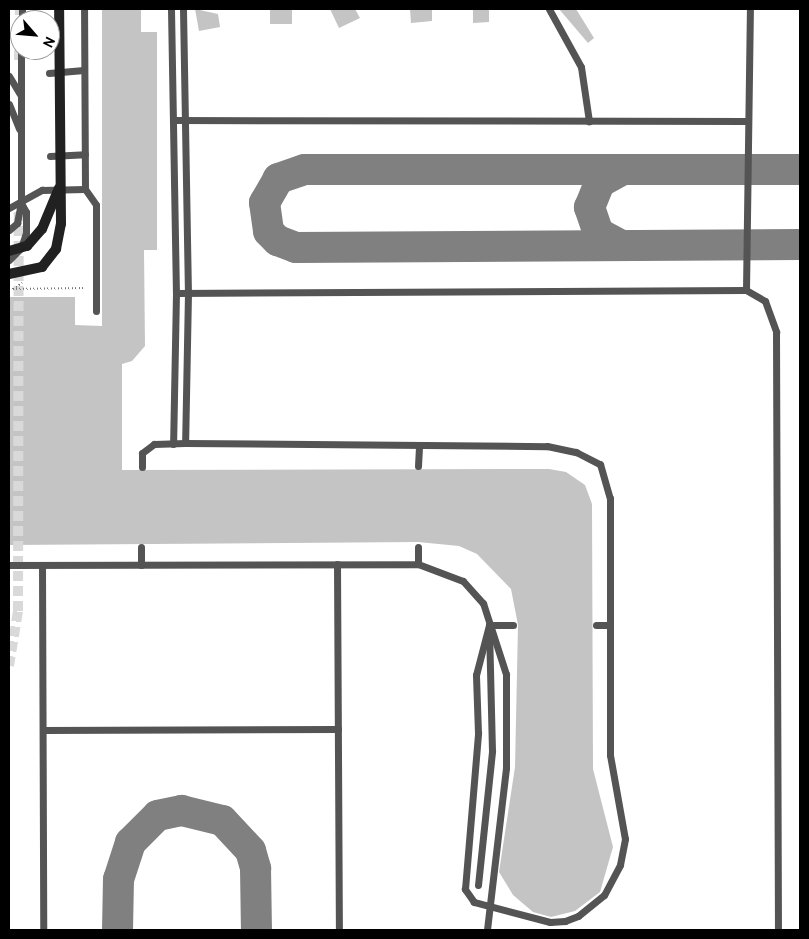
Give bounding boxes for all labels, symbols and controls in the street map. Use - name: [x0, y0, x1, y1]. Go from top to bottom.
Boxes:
- north arrow: [10, 10, 60, 60]
- text: N: [38, 33, 58, 50]

